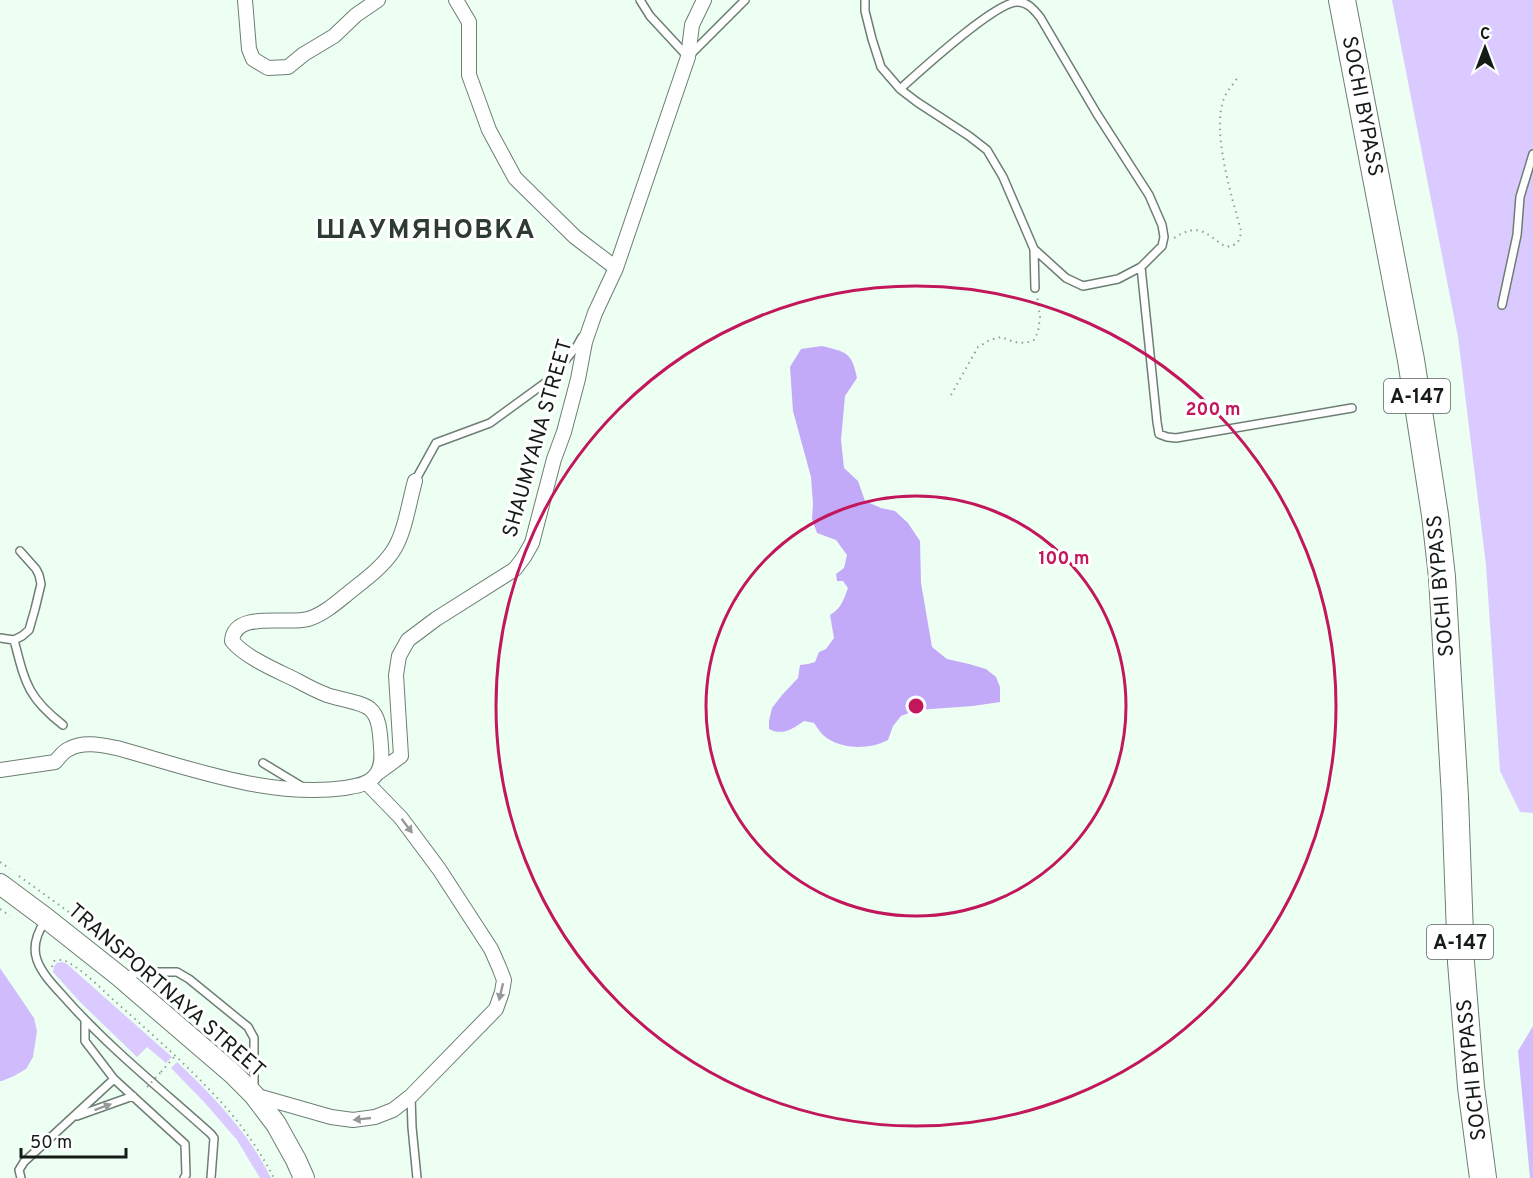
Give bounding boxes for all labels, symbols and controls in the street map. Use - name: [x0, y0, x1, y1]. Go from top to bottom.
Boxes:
- north arrow: [1455, 18, 1515, 78]
- text: С: [1480, 25, 1490, 45]
- street label: SOCHI BYPASS: [1335, 34, 1388, 179]
- district label: ШАУМЯНОВКА: [316, 214, 536, 248]
- street label: SHAUMYANA STREET: [497, 336, 580, 541]
- road number: А-147: [1384, 379, 1450, 413]
- text: 200 m: [1185, 399, 1241, 422]
- street label: SOCHI BYPASS: [1422, 514, 1461, 658]
- text: 100 m: [1038, 548, 1090, 571]
- centre of rings: [906, 696, 926, 716]
- one-way arrow: [401, 818, 413, 834]
- street label: TRANSPORTNAYA STREET: [62, 898, 270, 1084]
- road number: А-147: [1427, 925, 1493, 959]
- one-way arrow: [495, 983, 505, 1001]
- street label: SOCHI BYPASS: [1452, 998, 1493, 1142]
- one-way arrow: [94, 1101, 112, 1111]
- one-way arrow: [352, 1114, 371, 1123]
- scale bar: [21, 1121, 126, 1159]
- text: 50 m: [30, 1132, 72, 1155]

